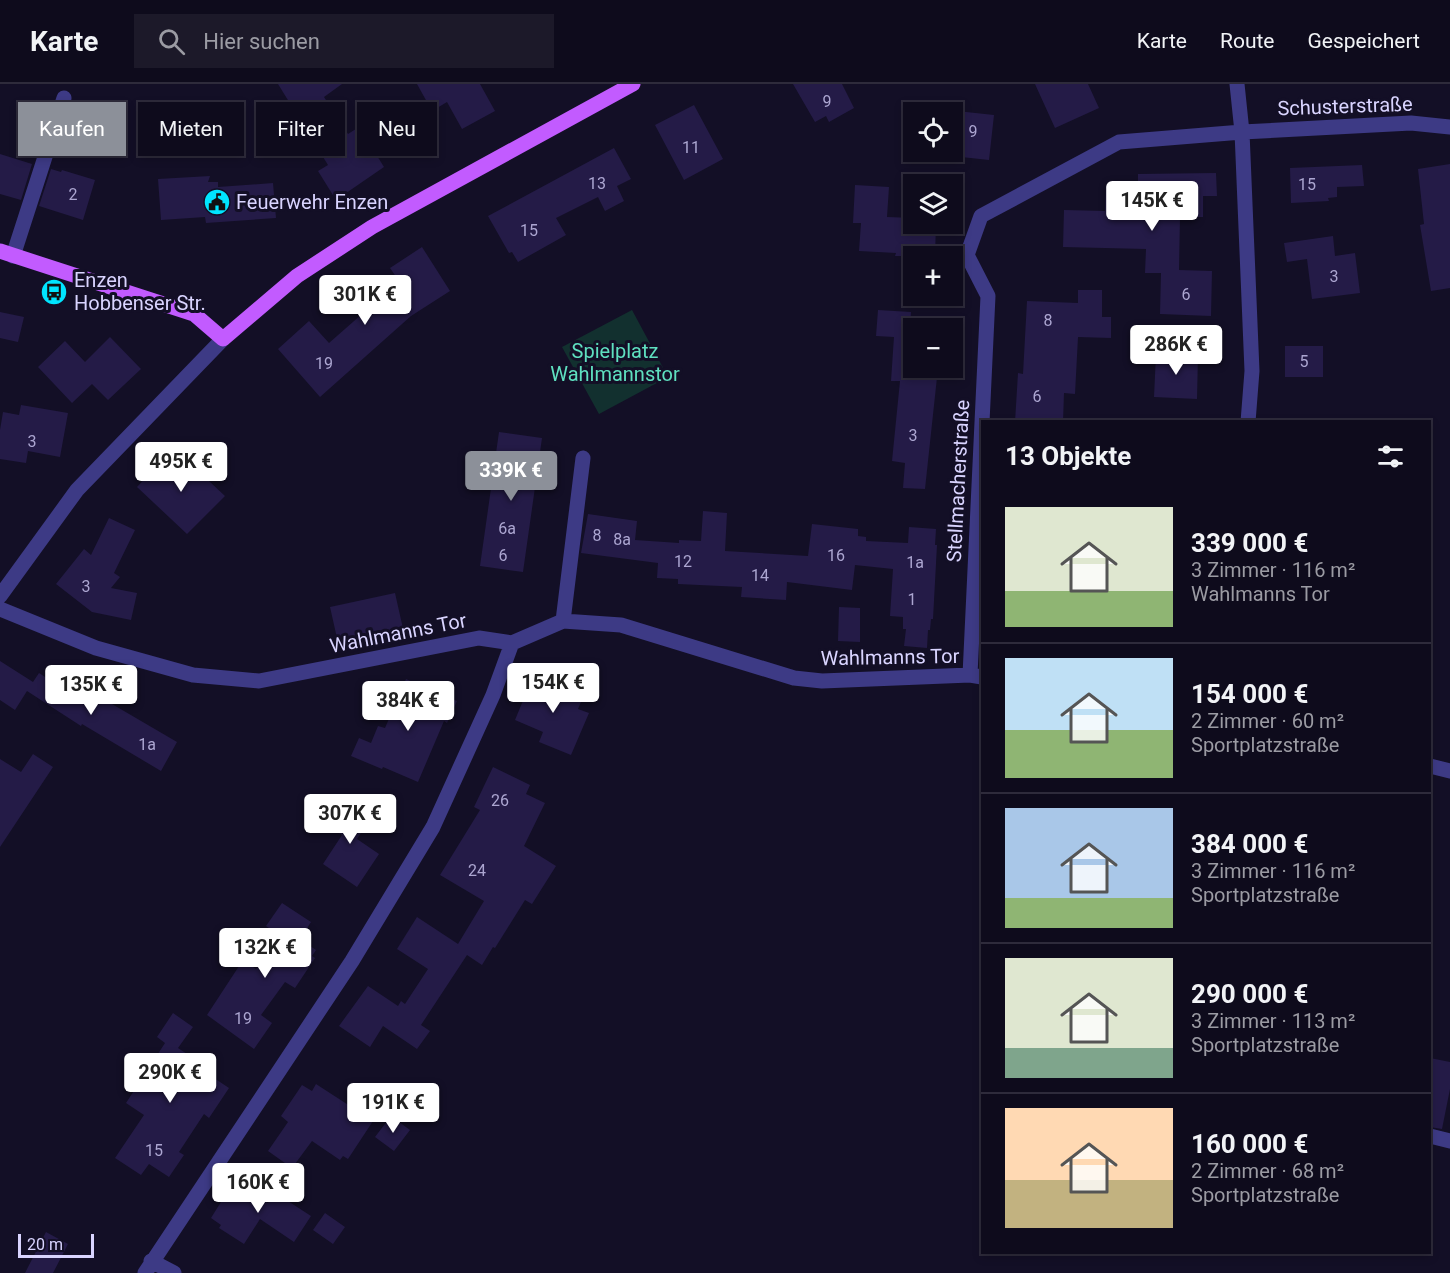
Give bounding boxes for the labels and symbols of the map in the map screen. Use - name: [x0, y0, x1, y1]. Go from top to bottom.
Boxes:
- house number: 9: [823, 92, 832, 111]
- street label: Schusterstraße: [1277, 92, 1413, 120]
- house number: 9: [969, 122, 978, 141]
- house number: 11: [682, 138, 700, 157]
- house number: 13: [588, 174, 606, 193]
- house number: 15: [1298, 175, 1316, 194]
- pin: 145K €: [1103, 181, 1201, 232]
- house number: 2: [69, 185, 78, 204]
- public building icon: Feuerwehr Enzen: [202, 187, 232, 217]
- place label: Feuerwehr Enzen: [236, 190, 388, 214]
- house number: 15: [520, 221, 538, 240]
- house number: 3: [1330, 267, 1339, 286]
- place label: Enzen Hobbenser Str.: [74, 268, 206, 315]
- pin: 301K €: [316, 275, 414, 326]
- bus stop icon: Enzen Hobbenser Str.: [39, 277, 69, 307]
- house number: 6: [1182, 285, 1191, 304]
- house number: 8: [1044, 311, 1053, 330]
- pin: 286K €: [1127, 325, 1225, 376]
- park label: Spielplatz Wahlmannstor: [550, 339, 680, 386]
- house number: 5: [1300, 352, 1309, 371]
- house number: 19: [315, 354, 333, 373]
- house number: 6: [1033, 387, 1042, 406]
- street label: Stellmacherstraße: [942, 399, 974, 563]
- house number: 3: [909, 426, 918, 445]
- house number: 3: [28, 432, 37, 451]
- pin: 495K €: [132, 442, 230, 493]
- pin: 339K €: [462, 451, 560, 502]
- house number: 6a: [498, 519, 516, 538]
- house number: 8: [593, 526, 602, 545]
- house number: 8a: [613, 530, 631, 549]
- house number: 6: [499, 546, 508, 565]
- house number: 16: [827, 546, 845, 565]
- house number: 12: [674, 552, 692, 571]
- house number: 1a: [906, 553, 924, 572]
- house number: 14: [751, 566, 769, 585]
- house number: 3: [82, 577, 91, 596]
- house number: 1: [908, 590, 917, 609]
- street label: Wahlmanns Tor: [328, 608, 469, 658]
- street label: Wahlmanns Tor: [820, 644, 960, 670]
- pin: 154K €: [504, 663, 602, 714]
- pin: 135K €: [42, 665, 140, 716]
- pin: 384K €: [359, 681, 457, 732]
- house number: 1a: [138, 735, 156, 754]
- house number: 26: [491, 791, 509, 810]
- pin: 307K €: [301, 794, 399, 845]
- house number: 24: [468, 861, 486, 880]
- pin: 132K €: [216, 928, 314, 979]
- house number: 19: [234, 1009, 252, 1028]
- pin: 290K €: [121, 1053, 219, 1104]
- pin: 191K €: [344, 1083, 442, 1134]
- house number: 15: [145, 1141, 163, 1160]
- pin: 160K €: [209, 1163, 307, 1214]
- scale bar: [18, 1231, 94, 1258]

